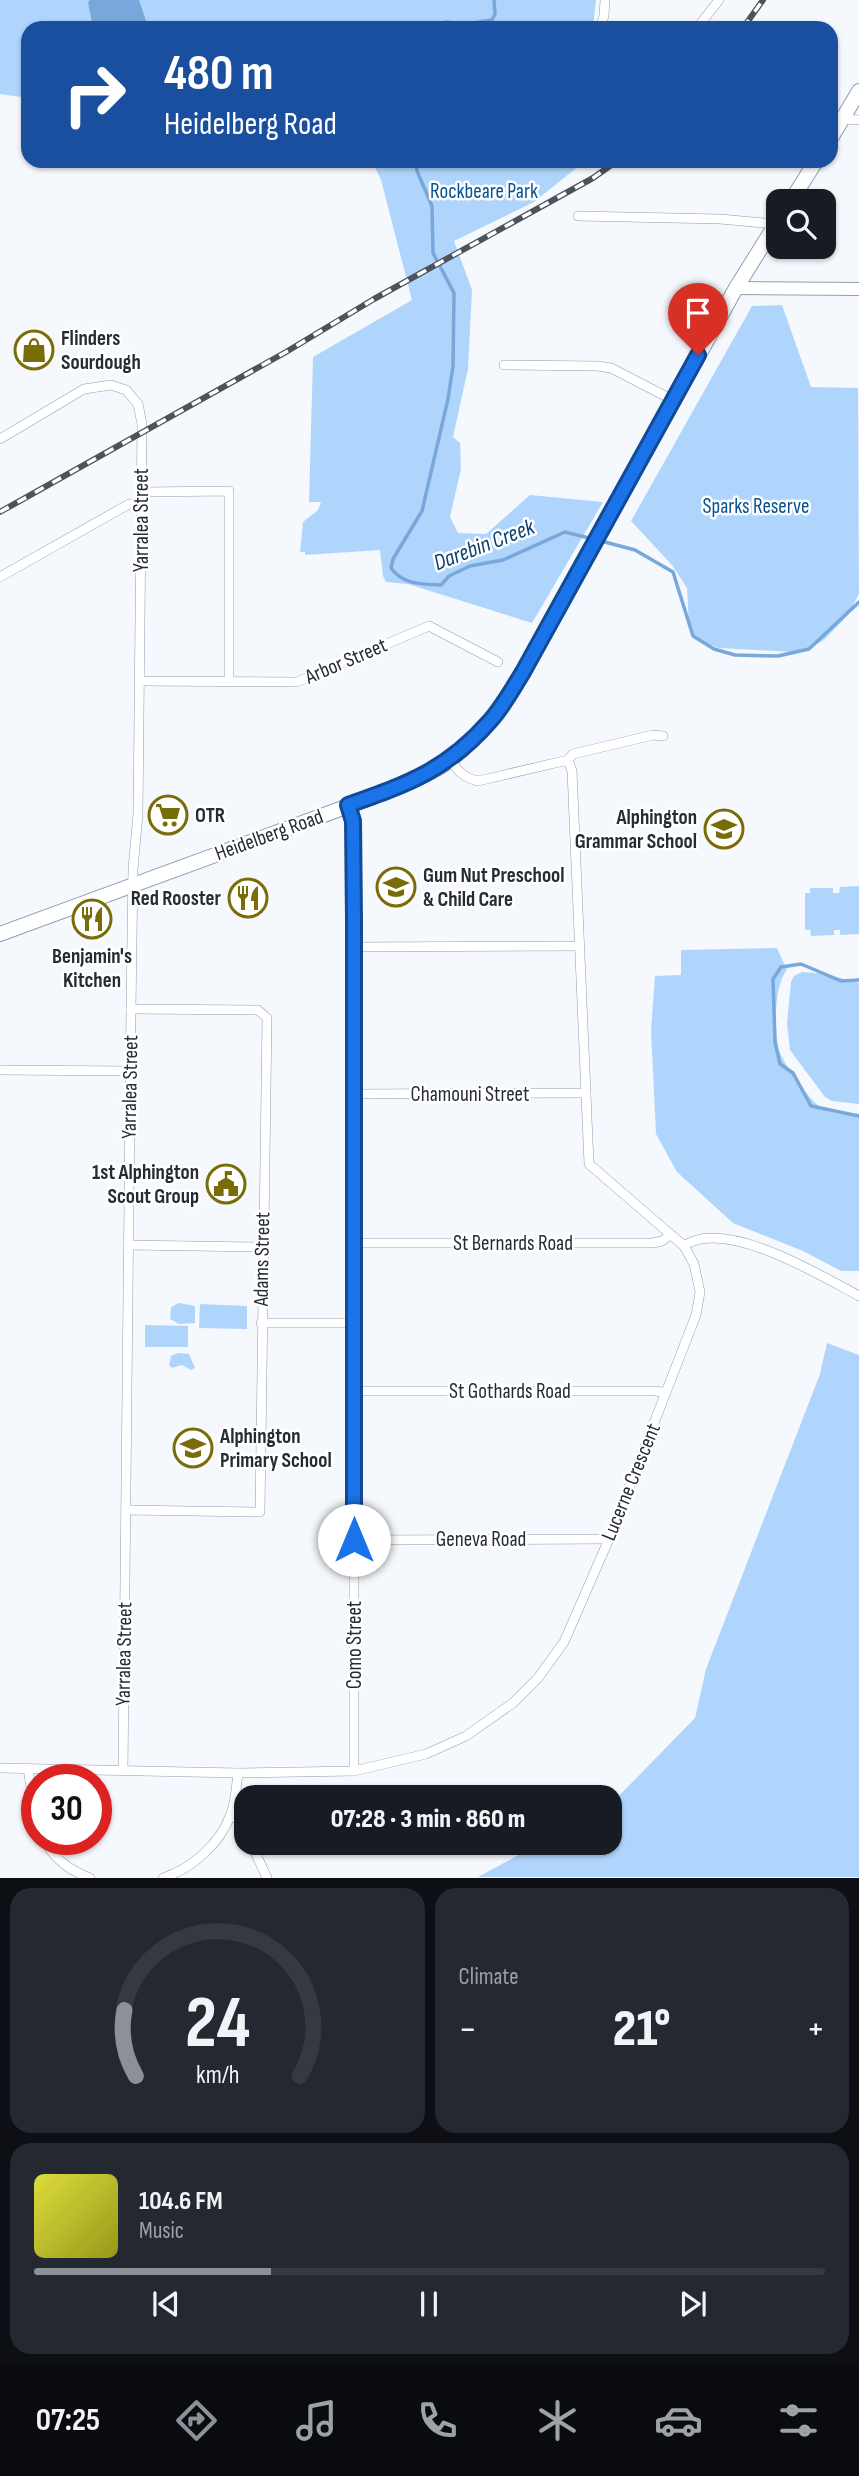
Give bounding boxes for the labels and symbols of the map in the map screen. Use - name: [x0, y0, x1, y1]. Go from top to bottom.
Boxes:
- park label: Rockbeare Park: [430, 179, 538, 204]
- pin: [668, 283, 728, 355]
- place label: Flinders Sourdough: [61, 326, 141, 375]
- shop icon: Flinders Sourdough: [13, 329, 55, 371]
- street label: Yarralea Street: [129, 468, 154, 572]
- park label: Sparks Reserve: [703, 494, 809, 519]
- water label: Darebin Creek: [430, 512, 540, 577]
- street label: Arbor Street: [300, 633, 391, 690]
- supermarket icon: OTR: [147, 794, 189, 836]
- place label: OTR: [195, 803, 225, 828]
- street label: Heidelberg Road: [211, 804, 327, 866]
- place label: Alphington Grammar School: [575, 805, 697, 854]
- school or university icon: Alphington Grammar School: [703, 808, 745, 850]
- place label: Gum Nut Preschool & Child Care: [423, 863, 565, 912]
- school or university icon: Gum Nut Preschool & Child Care: [375, 866, 417, 908]
- restaurant icon: Red Rooster: [227, 877, 269, 919]
- place label: Red Rooster: [131, 886, 222, 911]
- restaurant icon: Benjamin's Kitchen: [71, 898, 113, 940]
- place label: Benjamin's Kitchen: [52, 944, 132, 993]
- street label: Yarralea Street: [117, 1035, 143, 1139]
- street label: Chamouni Street: [411, 1082, 529, 1107]
- place label: 1st Alphington Scout Group: [92, 1160, 199, 1209]
- public building icon: 1st Alphington Scout Group: [205, 1163, 247, 1205]
- street label: Adams Street: [249, 1212, 275, 1307]
- street label: St Bernards Road: [453, 1231, 573, 1256]
- street label: St Gothards Road: [449, 1379, 571, 1404]
- street label: Lucerne Crescent: [596, 1420, 666, 1544]
- place label: Alphington Primary School: [219, 1424, 332, 1473]
- school or university icon: Alphington Primary School: [172, 1427, 214, 1469]
- position arrow: [317, 1503, 391, 1577]
- street label: Geneva Road: [436, 1527, 526, 1552]
- street label: Como Street: [342, 1601, 367, 1689]
- street label: Yarralea Street: [111, 1602, 137, 1706]
- speed limit sign: 30: [21, 1764, 112, 1855]

